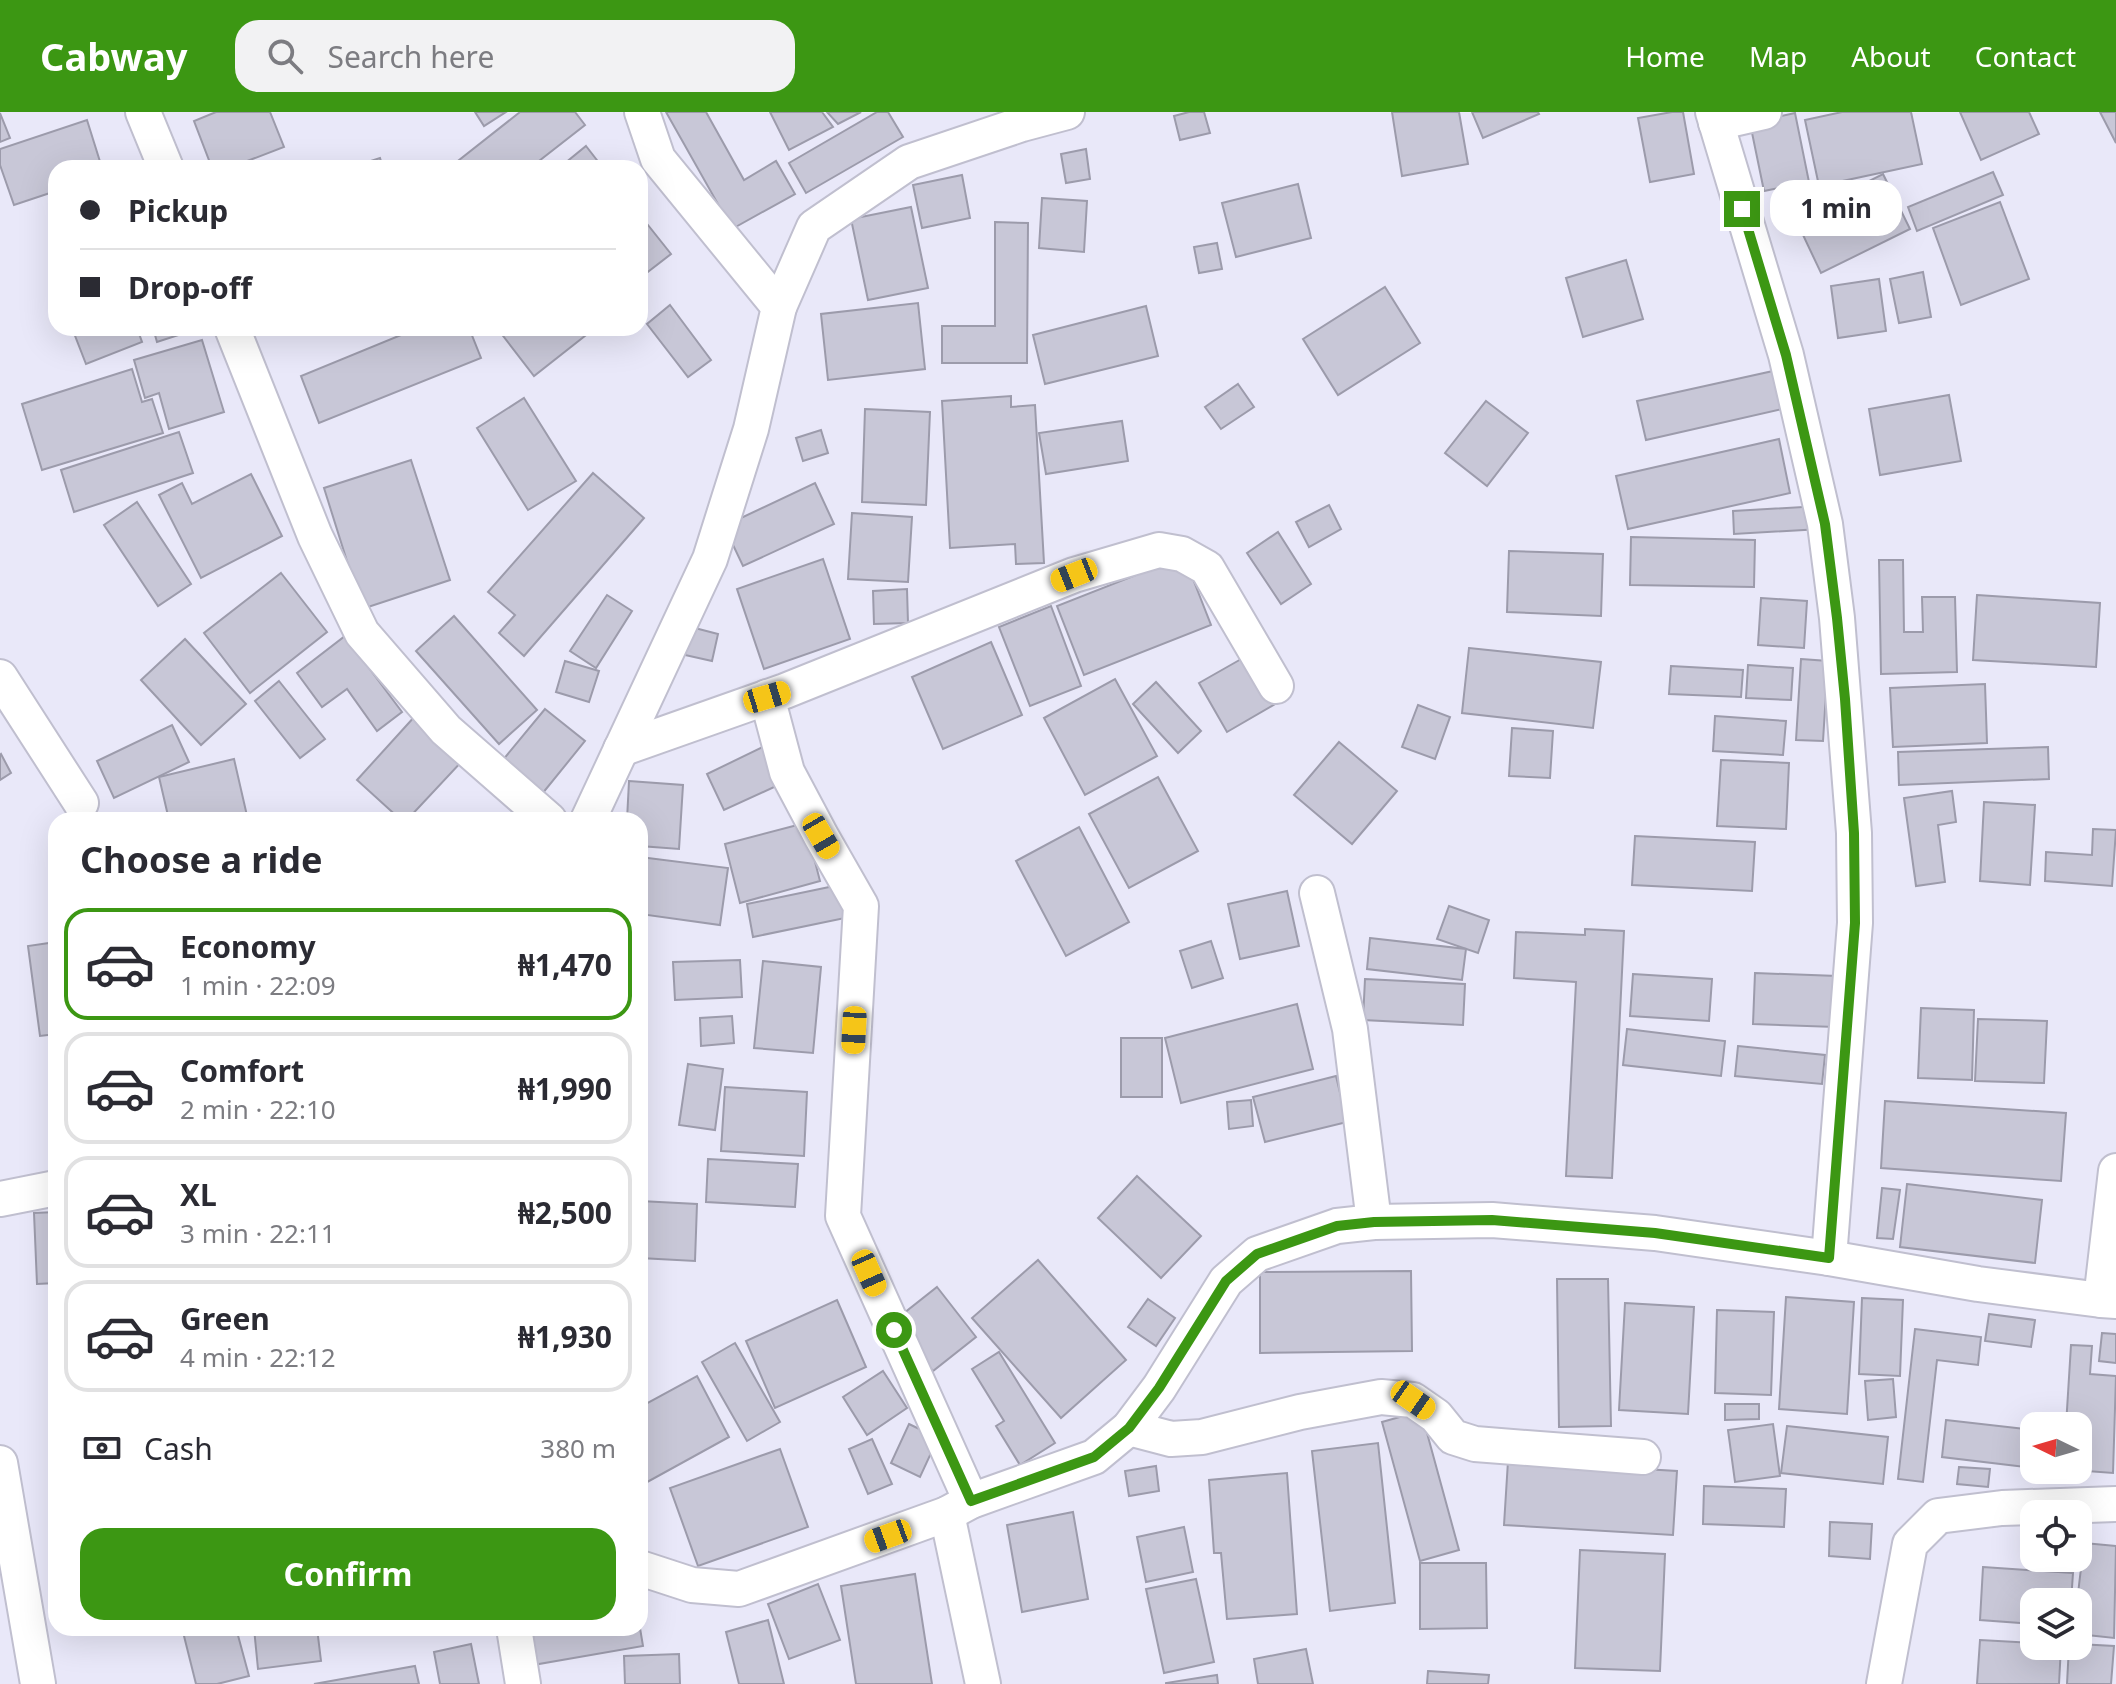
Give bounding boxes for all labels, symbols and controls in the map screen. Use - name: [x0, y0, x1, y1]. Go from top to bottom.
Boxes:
- search box: [235, 20, 795, 92]
- text: Cabway: [40, 30, 187, 82]
- icon: search: [263, 34, 307, 78]
- text: Search here: [327, 36, 494, 77]
- text: Home: [1625, 37, 1705, 75]
- text: Map: [1749, 37, 1807, 75]
- text: About: [1851, 37, 1931, 75]
- text: Contact: [1975, 37, 2076, 75]
- callout: 1 min: [1770, 181, 1902, 237]
- text: Pickup: [128, 190, 228, 231]
- text: 1 min: [1800, 190, 1872, 226]
- route end: [1724, 191, 1760, 227]
- text: Drop-off: [128, 267, 252, 308]
- car: [1047, 555, 1101, 595]
- car: [741, 679, 793, 715]
- car: [799, 809, 843, 863]
- text: Choose a ride: [80, 835, 322, 884]
- text: Economy: [180, 926, 316, 967]
- icon: car: [84, 928, 156, 1000]
- text: ₦1,470: [518, 944, 612, 985]
- text: 1 min · 22:09: [180, 967, 336, 1003]
- car: [841, 1005, 867, 1055]
- text: Comfort: [180, 1050, 304, 1091]
- icon: car: [84, 1052, 156, 1124]
- text: ₦1,990: [518, 1068, 612, 1109]
- text: 2 min · 22:10: [180, 1091, 336, 1127]
- text: XL: [180, 1174, 217, 1215]
- icon: car: [84, 1176, 156, 1248]
- text: ₦2,500: [518, 1192, 612, 1233]
- text: 3 min · 22:11: [180, 1215, 336, 1251]
- car: [848, 1246, 890, 1300]
- text: Green: [180, 1298, 270, 1339]
- icon: car: [84, 1300, 156, 1372]
- route start: [876, 1312, 912, 1348]
- text: ₦1,930: [518, 1316, 612, 1357]
- text: 4 min · 22:12: [180, 1339, 336, 1375]
- car: [1386, 1376, 1440, 1424]
- north arrow: [2020, 1412, 2092, 1484]
- map controls: [2020, 1412, 2092, 1660]
- icon: cash: [80, 1426, 124, 1470]
- text: Cash: [144, 1428, 213, 1469]
- text: 380 m: [540, 1430, 616, 1466]
- button: locate: [2020, 1500, 2092, 1572]
- car: [861, 1517, 915, 1555]
- button: Confirm: [80, 1528, 616, 1620]
- button: layers: [2020, 1588, 2092, 1660]

